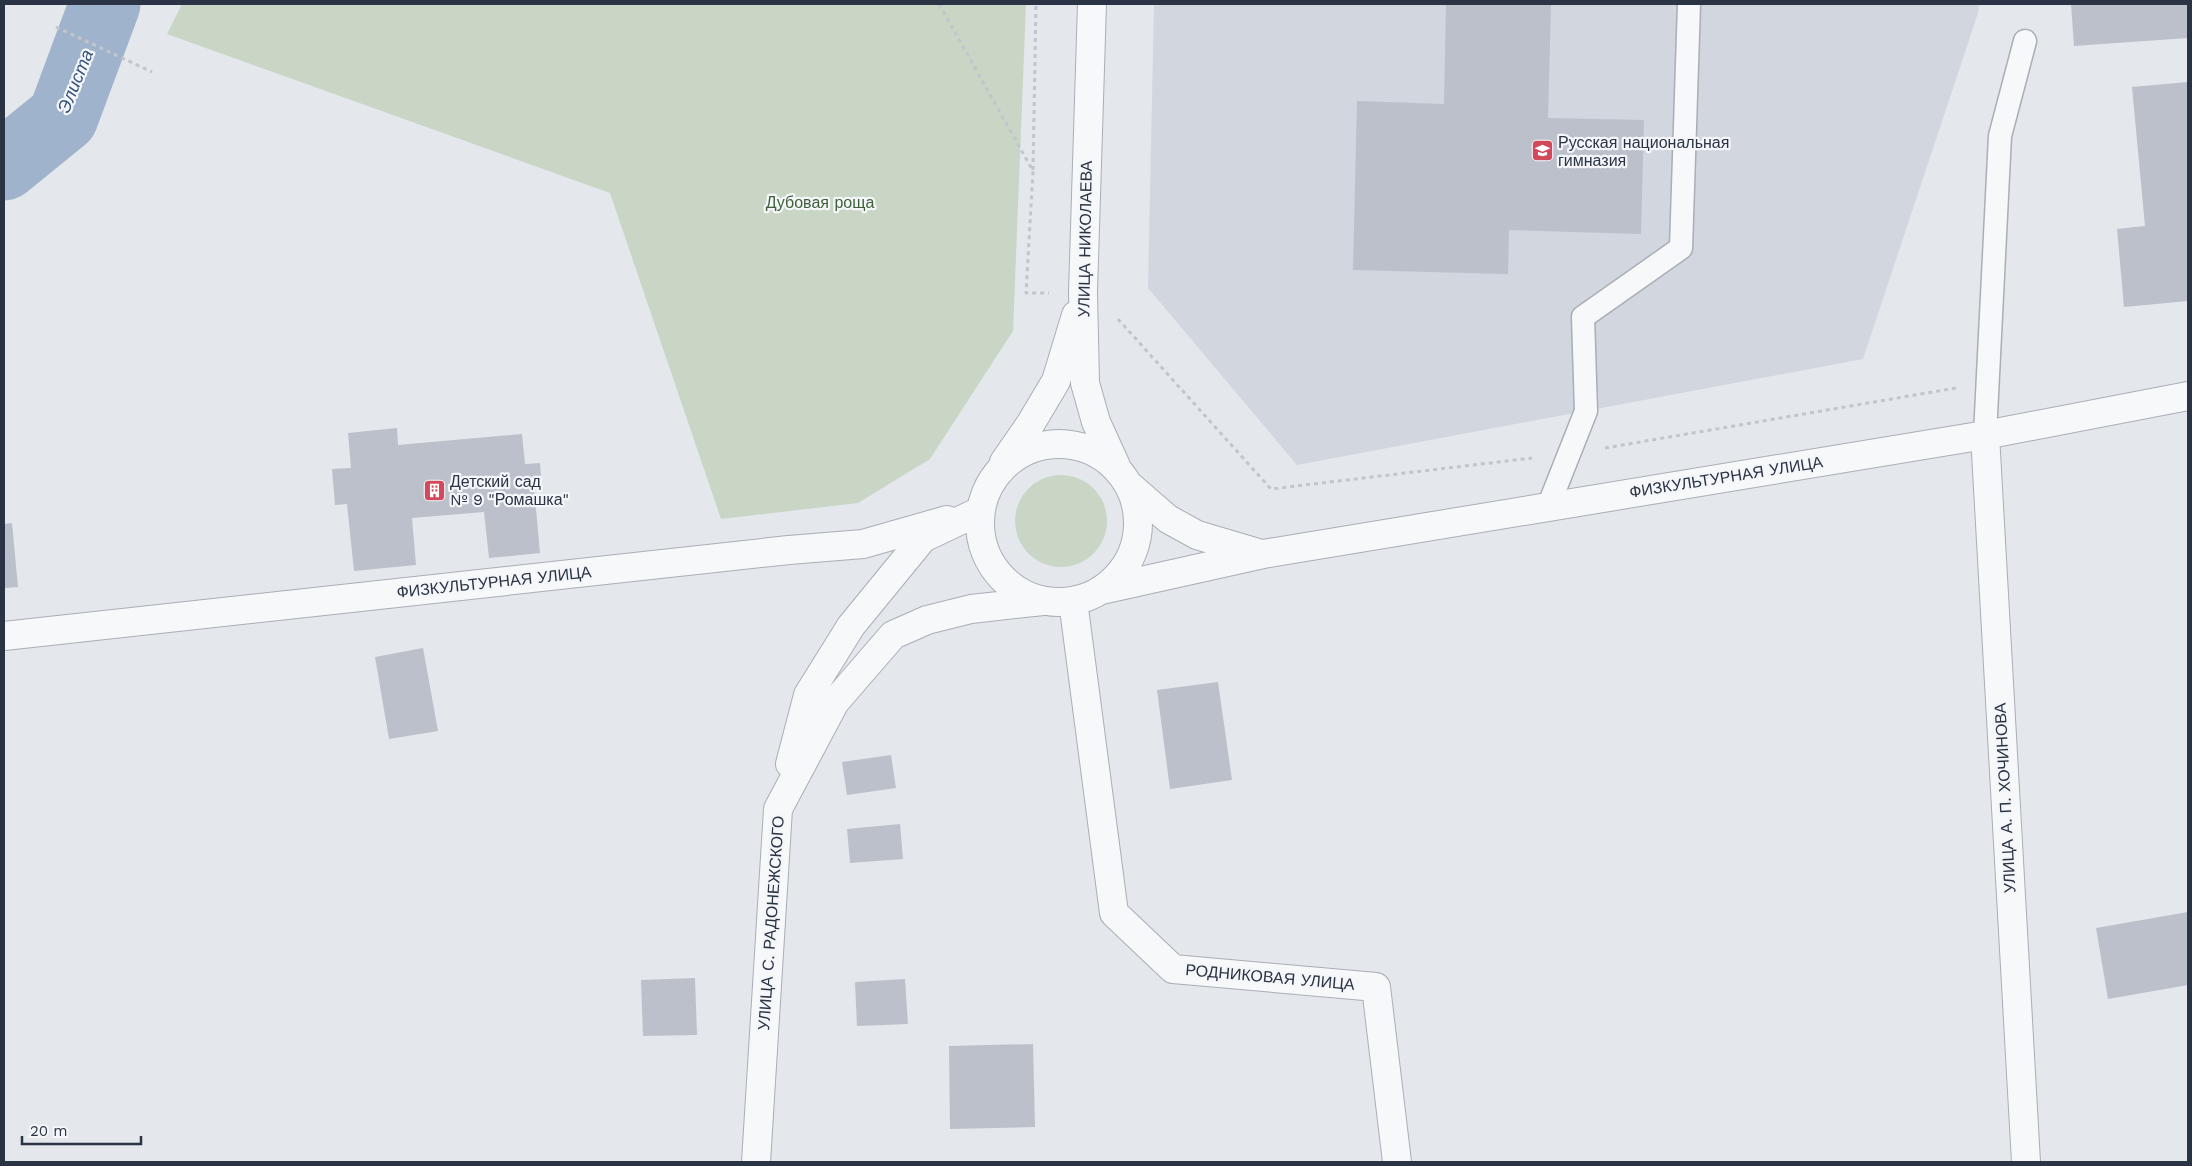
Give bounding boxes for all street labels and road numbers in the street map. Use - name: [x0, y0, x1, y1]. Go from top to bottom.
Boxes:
- street label: УЛИЦА НИКОЛАЕВА: [1074, 160, 1096, 318]
- street label: ФИЗКУЛЬТУРНАЯ УЛИЦА: [1628, 452, 1825, 502]
- street label: ФИЗКУЛЬТУРНАЯ УЛИЦА: [396, 562, 593, 602]
- street label: УЛИЦА А. П. ХОЧИНОВА: [1991, 702, 2019, 894]
- street label: УЛИЦА С. РАДОНЕЖСКОГО: [754, 815, 788, 1031]
- street label: РОДНИКОВАЯ УЛИЦА: [1185, 960, 1356, 994]

